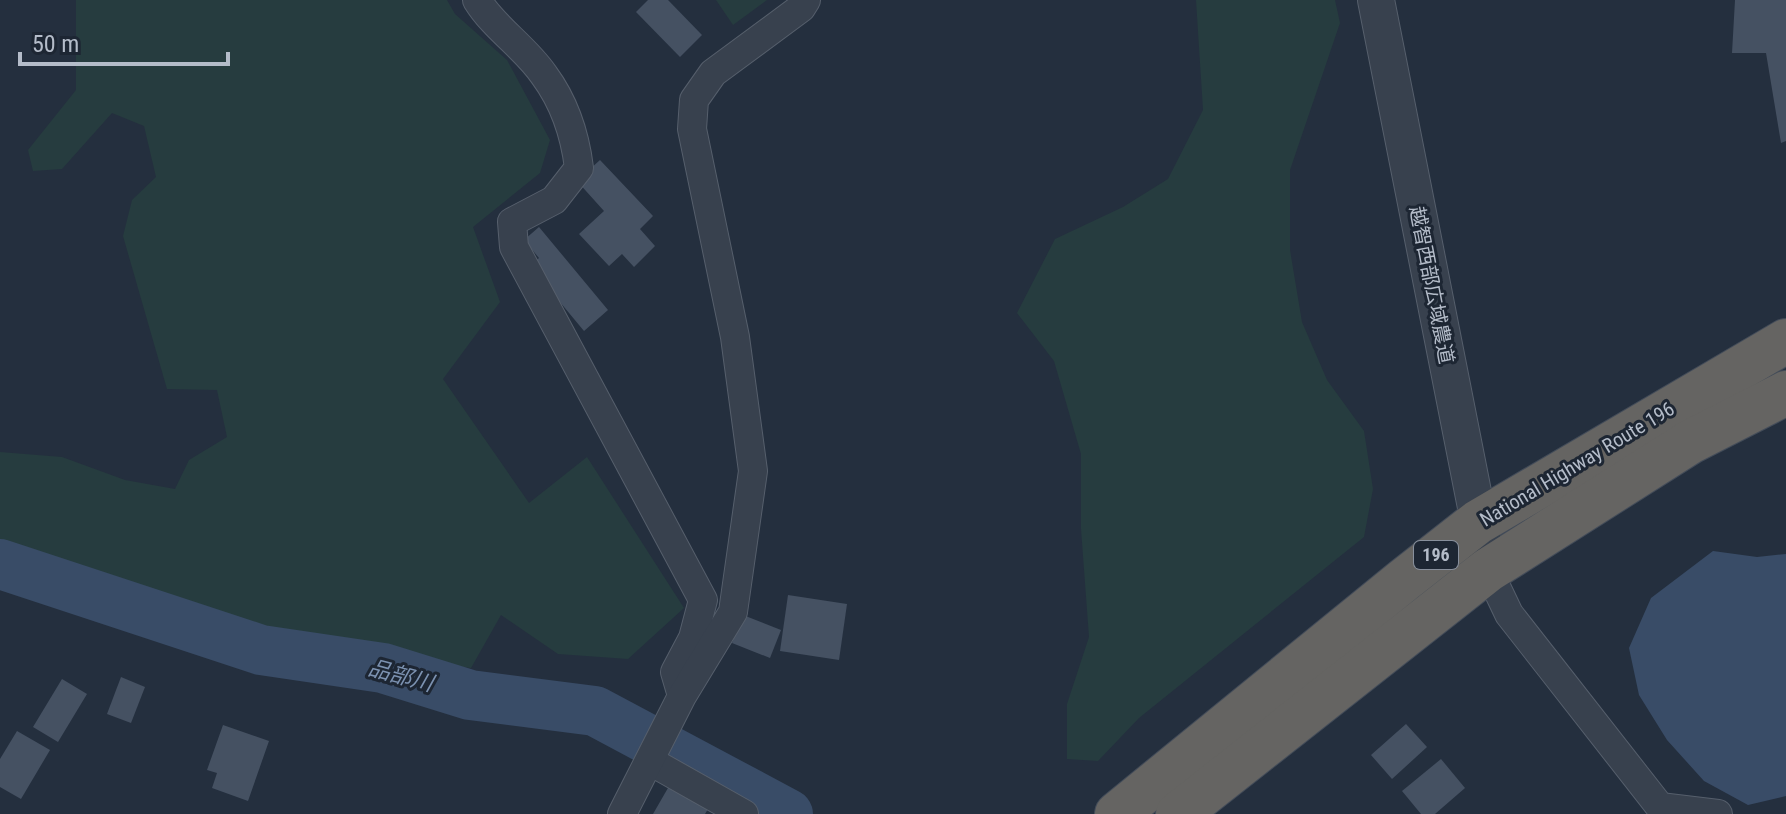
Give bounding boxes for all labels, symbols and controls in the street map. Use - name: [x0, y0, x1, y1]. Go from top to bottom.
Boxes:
- scale bar: [20, 16, 228, 66]
- text: 50 m: [32, 30, 79, 58]
- street label: 越智西部広域農道: [1405, 204, 1459, 366]
- street label: National Highway Route 196: [1475, 396, 1679, 532]
- road number: 196: [1414, 541, 1458, 569]
- water label: 品部川: [366, 655, 438, 697]

